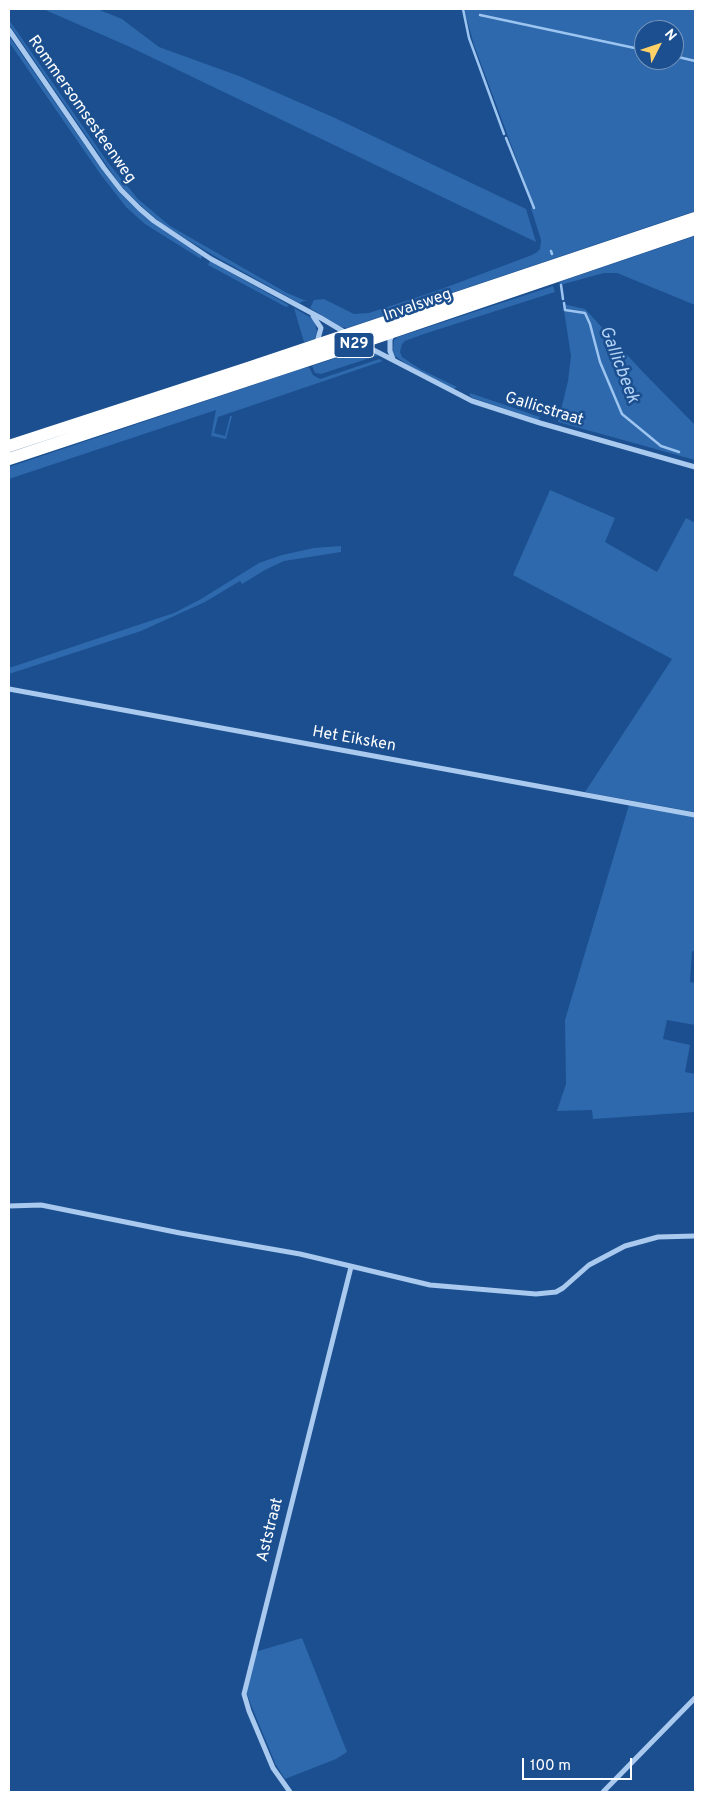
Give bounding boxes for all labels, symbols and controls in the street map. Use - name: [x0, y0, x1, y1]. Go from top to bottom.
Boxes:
- north arrow: [634, 20, 684, 70]
- text: N: [660, 26, 680, 45]
- street label: Rommersomsesteenweg: [23, 32, 139, 188]
- street label: Invalsweg: [382, 285, 454, 327]
- water label: Gallicbeek: [593, 323, 643, 407]
- road number: N29: [334, 332, 374, 358]
- street label: Gallicstraat: [502, 389, 586, 431]
- street label: Het Eiksken: [311, 723, 397, 757]
- street label: Aststraat: [254, 1496, 288, 1564]
- scale bar: [524, 1748, 634, 1780]
- text: 100 m: [530, 1757, 571, 1776]

